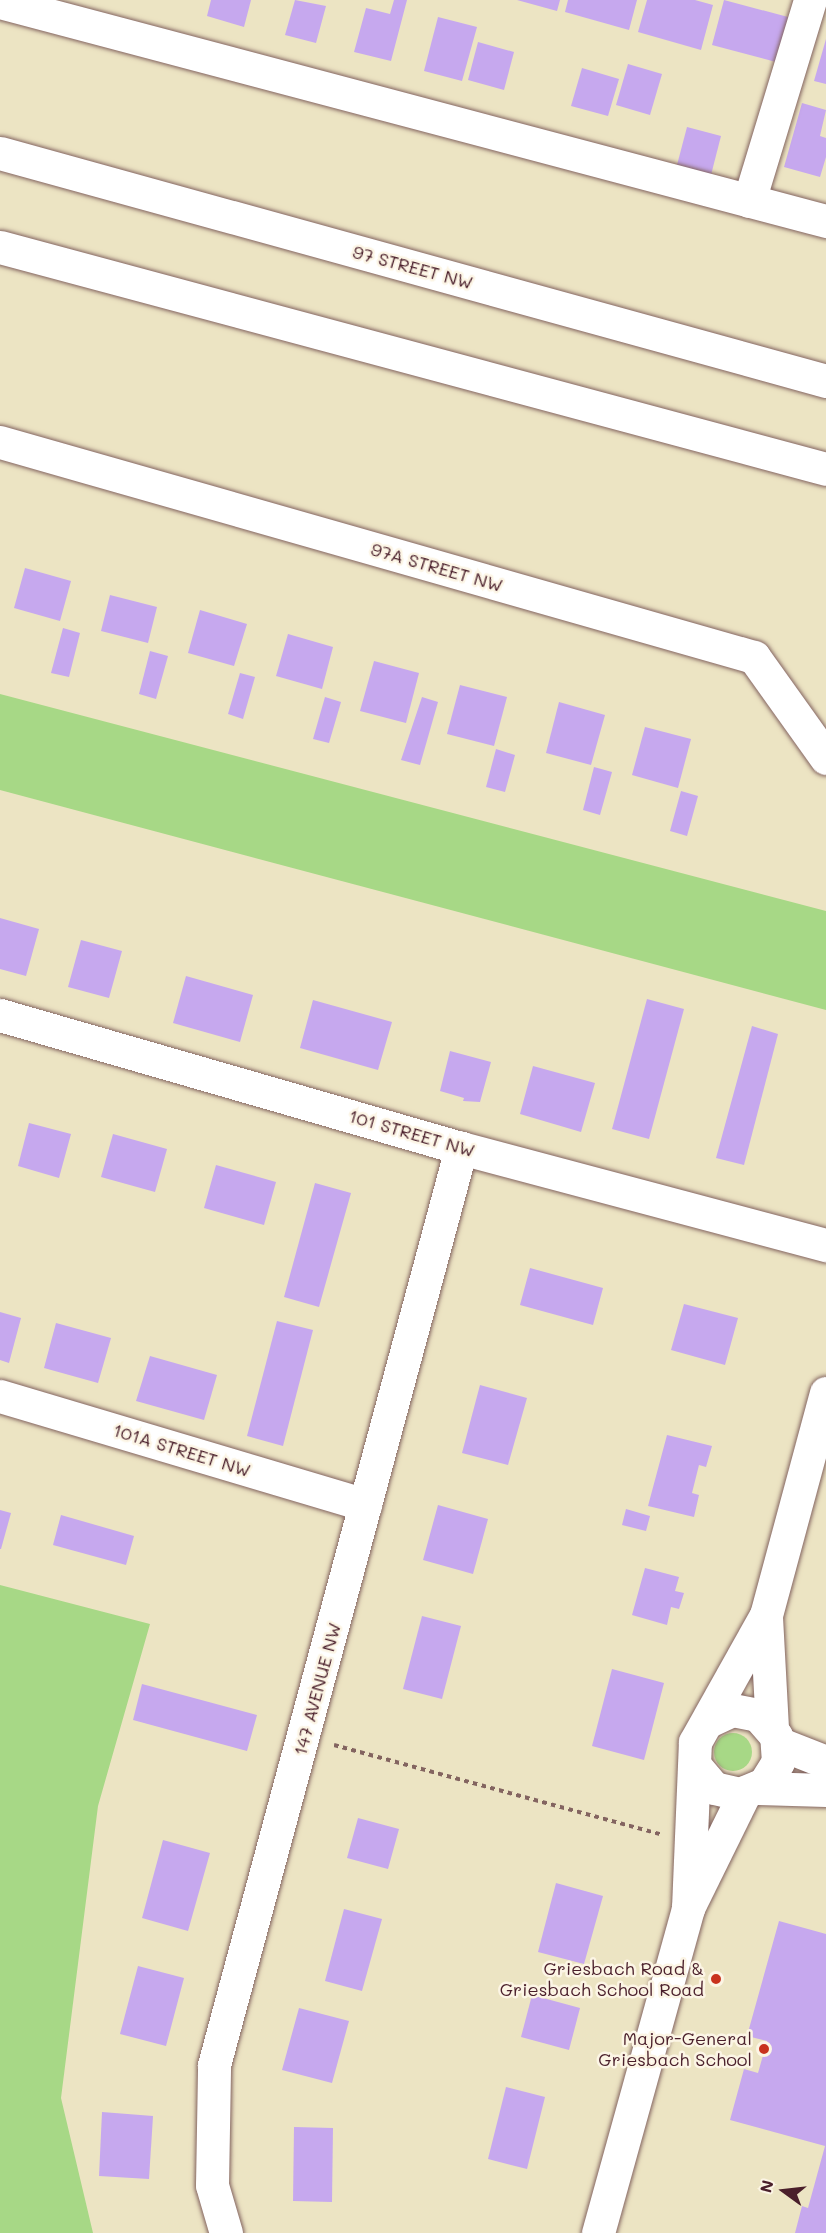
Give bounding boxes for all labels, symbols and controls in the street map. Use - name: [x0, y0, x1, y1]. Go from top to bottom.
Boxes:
- street label: 97 STREET NW: [351, 241, 475, 293]
- street label: 97A STREET NW: [369, 538, 505, 596]
- street label: 101 STREET NW: [346, 1105, 478, 1161]
- street label: 101A STREET NW: [111, 1419, 253, 1481]
- street label: 147 AVENUE NW: [289, 1620, 345, 1758]
- place label: Griesbach Road & Griesbach School Road: [500, 1958, 704, 2000]
- marker: Griesbach Road & Griesbach School Road: [709, 1972, 723, 1986]
- place label: Major-General Griesbach School: [598, 2028, 752, 2070]
- marker: Major-General Griesbach School: [757, 2042, 771, 2056]
- north arrow: [754, 2161, 814, 2221]
- text: N: [754, 2178, 778, 2195]

